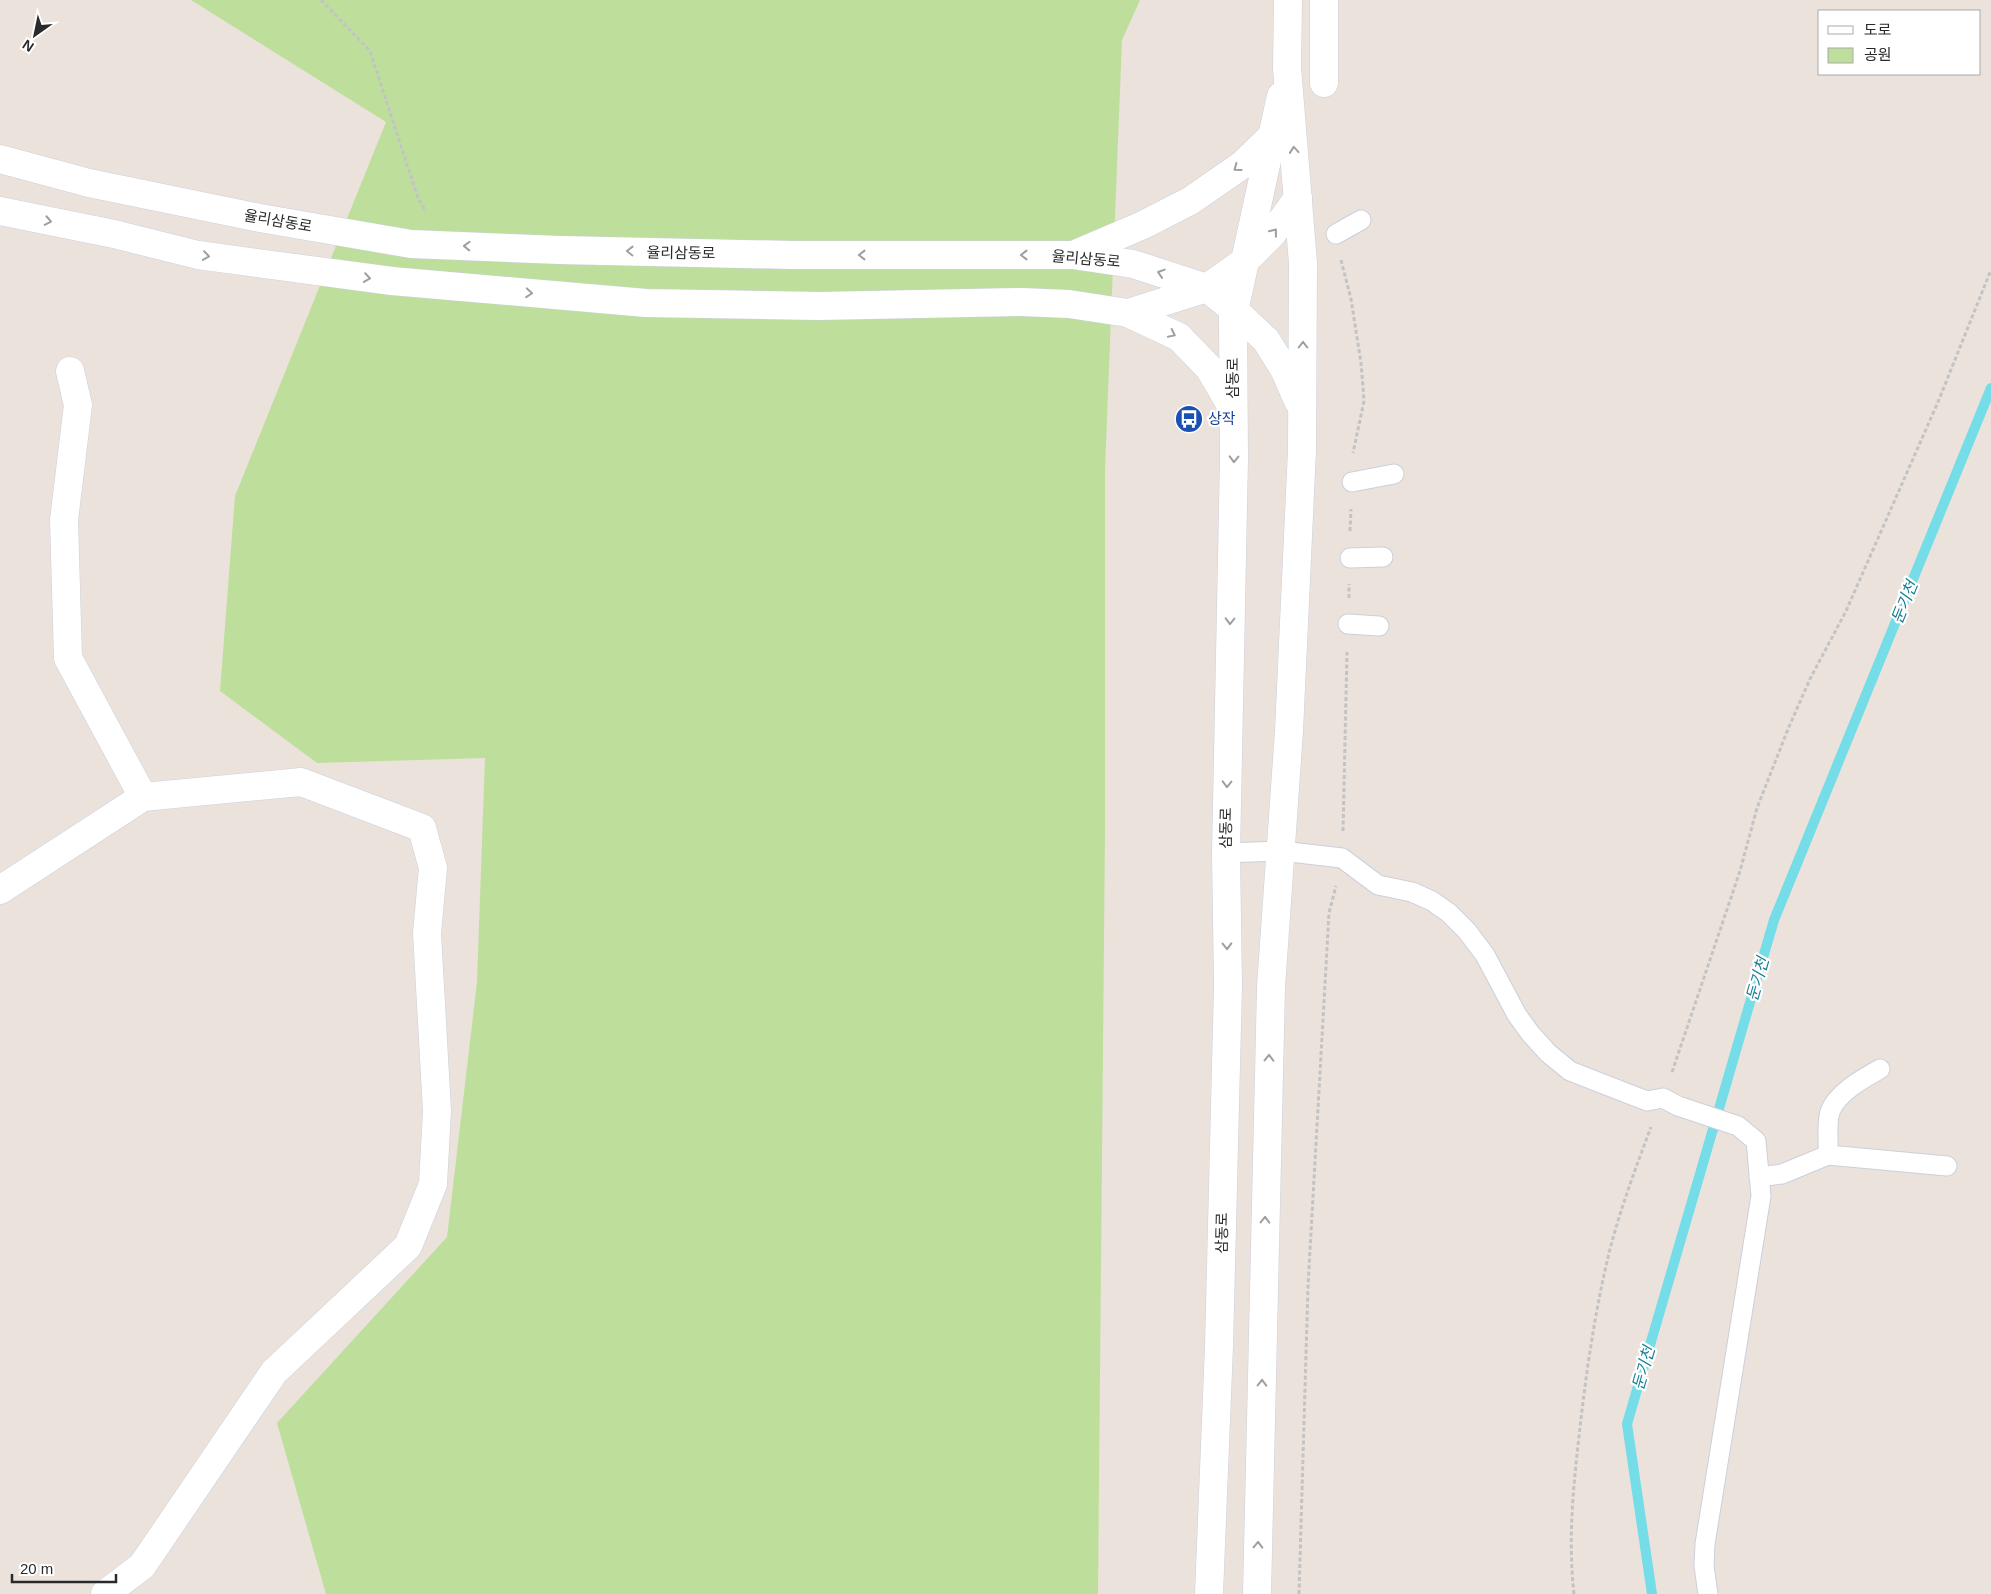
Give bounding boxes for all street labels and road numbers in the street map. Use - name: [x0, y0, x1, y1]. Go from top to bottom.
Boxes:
- street label: 율리삼동로: [243, 206, 314, 235]
- street label: 율리삼동로: [646, 243, 716, 262]
- street label: 율리삼동로: [1051, 247, 1121, 270]
- street label: 삼동로: [1224, 357, 1241, 399]
- street label: 삼동로: [1217, 807, 1234, 849]
- street label: 삼동로: [1213, 1212, 1230, 1254]

